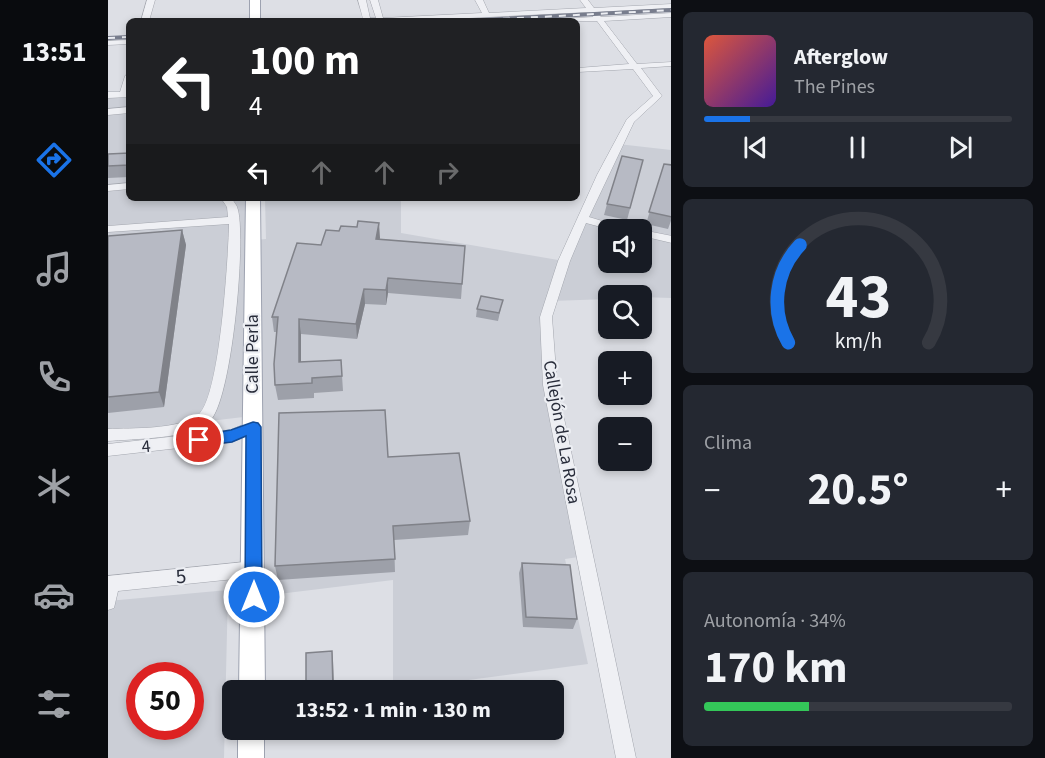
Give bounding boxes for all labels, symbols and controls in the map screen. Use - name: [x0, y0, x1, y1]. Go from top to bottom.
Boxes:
- text: 100 m: [249, 31, 360, 91]
- text: 13:51: [21, 33, 87, 72]
- text: Afterglow: [794, 41, 888, 73]
- icon: left: [150, 42, 228, 120]
- text: The Pines: [794, 73, 875, 101]
- text: 4: [249, 87, 262, 126]
- icon: previous: [739, 131, 772, 164]
- icon: pause: [841, 131, 874, 164]
- icon: next: [944, 131, 977, 164]
- icon: directions: [33, 139, 75, 181]
- icon: left: [242, 156, 275, 189]
- icon: ahead: [305, 156, 338, 189]
- icon: ahead: [368, 156, 401, 189]
- icon: right: [431, 156, 464, 189]
- map controls: [598, 219, 652, 471]
- button: sound: [598, 219, 652, 273]
- icon: music: [33, 248, 75, 290]
- text: 43: [825, 253, 891, 342]
- button: search: [598, 285, 652, 339]
- street label: Calle Perla: [240, 314, 265, 394]
- text: km/h: [834, 326, 882, 357]
- button: +: [598, 351, 652, 405]
- icon: phone: [33, 356, 75, 398]
- street label: Callejón de La Rosa: [537, 358, 586, 506]
- pin: [173, 414, 224, 465]
- button: −: [598, 417, 652, 471]
- icon: arrive: [182, 423, 215, 456]
- text: Clima: [704, 429, 752, 457]
- street label: 4: [140, 434, 152, 459]
- text: 20.5°: [807, 458, 909, 522]
- icon: climate: [33, 465, 75, 507]
- text: −: [704, 467, 720, 514]
- text: +: [996, 467, 1012, 514]
- street label: 5: [174, 561, 188, 591]
- position arrow: [222, 565, 286, 629]
- icon: car: [33, 574, 75, 616]
- text: Autonomía · 34%: [704, 607, 846, 635]
- text: 170 km: [704, 636, 848, 700]
- speed limit sign: 50: [126, 662, 204, 740]
- icon: filters: [33, 683, 75, 725]
- text: 13:52 · 1 min · 130 m: [295, 694, 491, 726]

